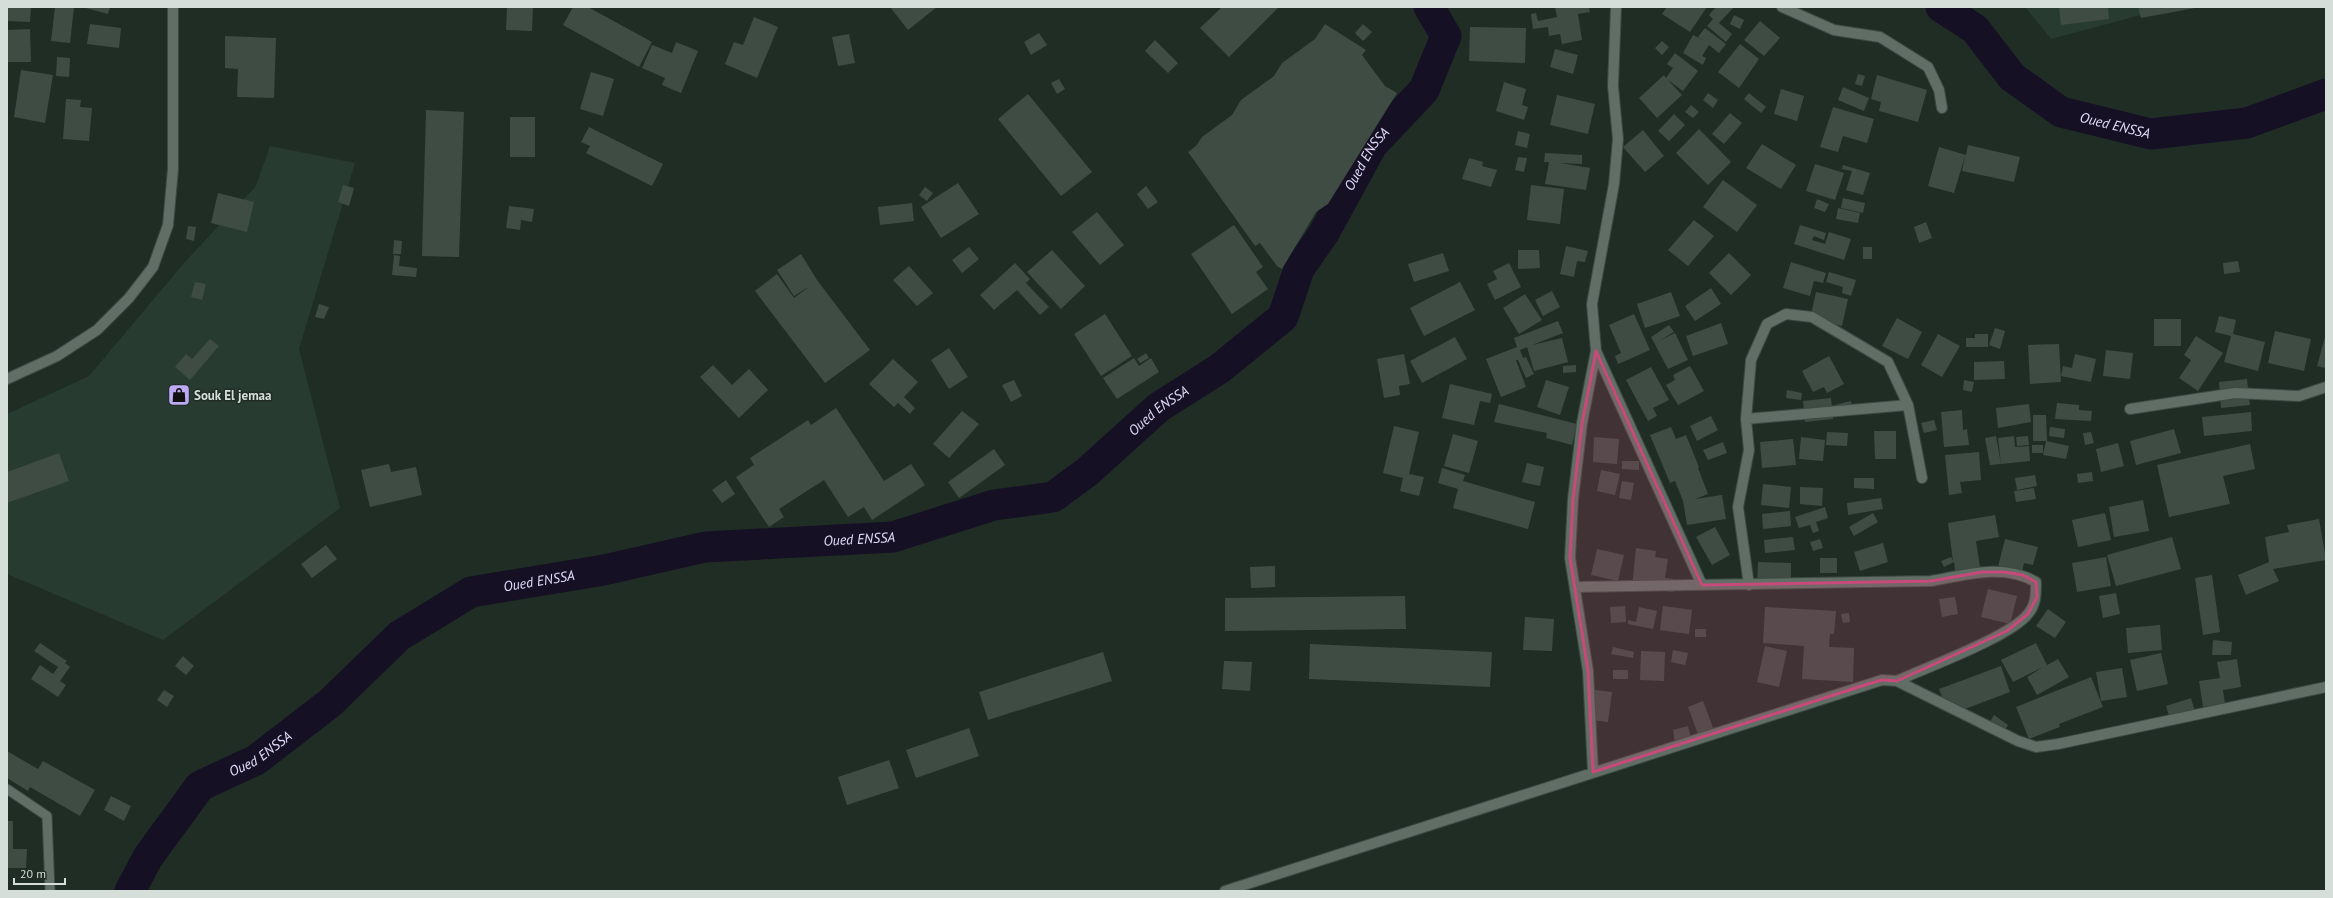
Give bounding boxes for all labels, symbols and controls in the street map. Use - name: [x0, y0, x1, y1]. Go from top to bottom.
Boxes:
- water label: Oued ENSSA: [2078, 108, 2152, 143]
- water label: Oued ENSSA: [1340, 123, 1393, 194]
- water label: Oued ENSSA: [1124, 381, 1192, 439]
- shop icon: Souk El jemaa: [166, 382, 192, 408]
- place label: Souk El jemaa: [194, 387, 272, 404]
- water label: Oued ENSSA: [823, 528, 896, 550]
- water label: Oued ENSSA: [502, 566, 576, 596]
- water label: Oued ENSSA: [226, 727, 295, 780]
- scale bar: [14, 860, 65, 886]
- text: 20 m: [20, 866, 46, 881]

